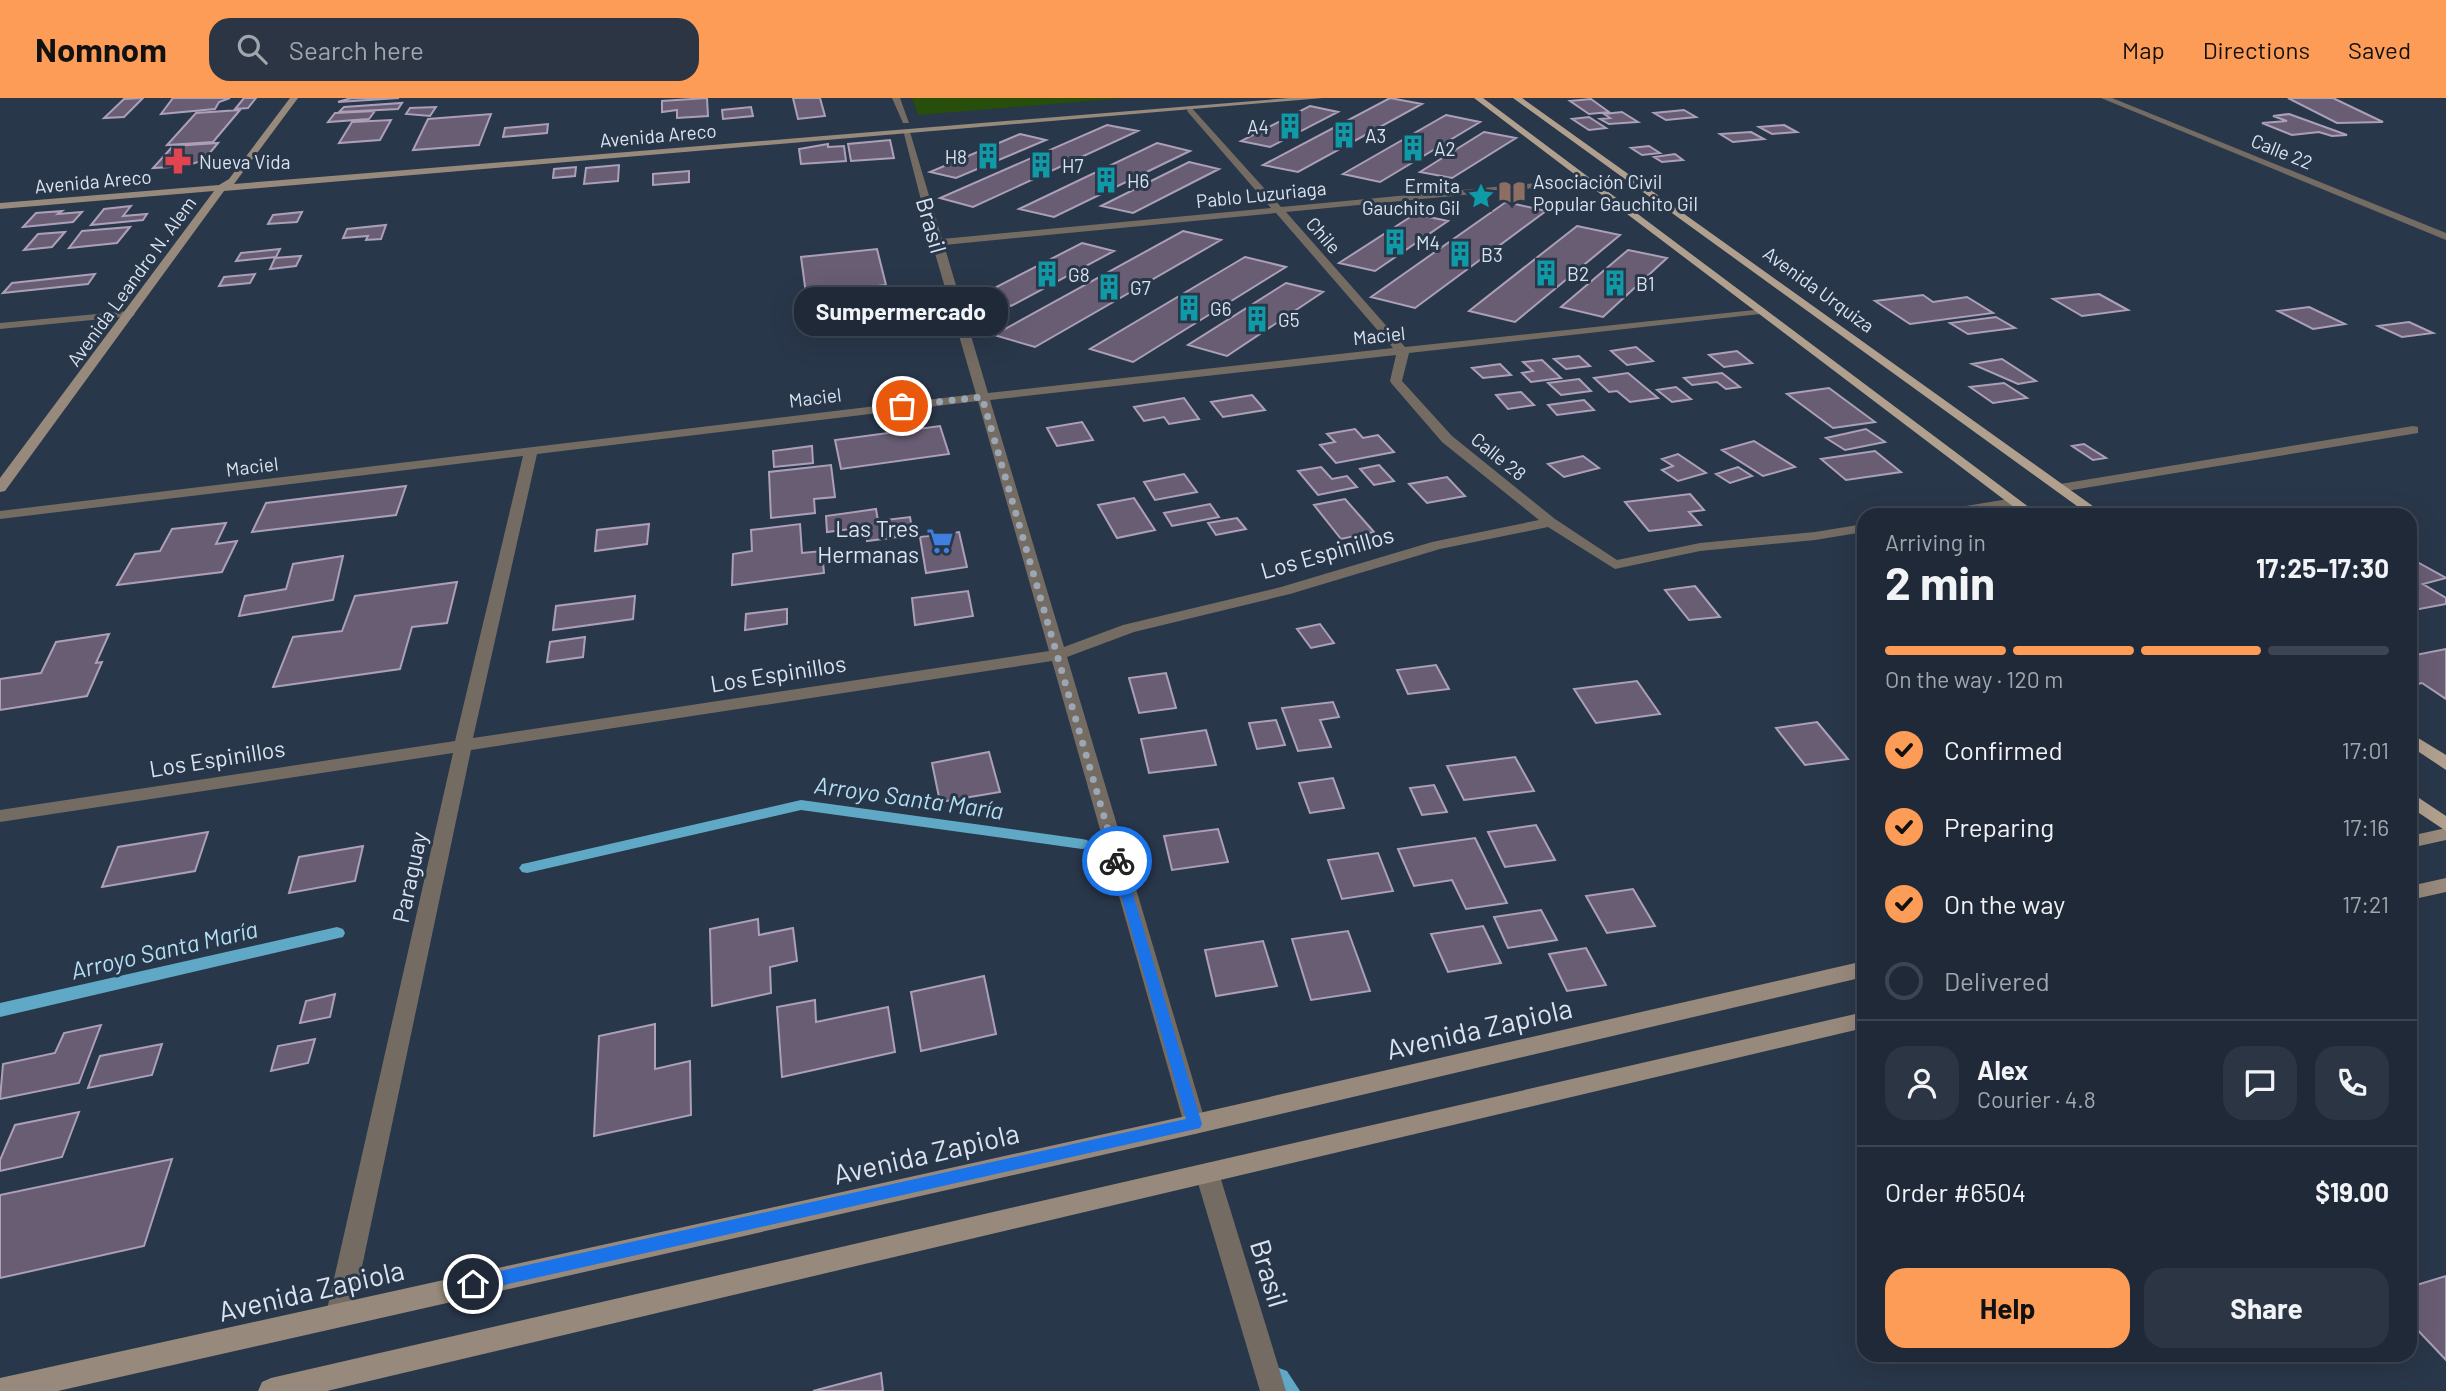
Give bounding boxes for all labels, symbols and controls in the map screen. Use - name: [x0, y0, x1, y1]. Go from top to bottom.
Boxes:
- search box: [209, 18, 699, 81]
- text: Nomnom: [35, 29, 167, 69]
- icon: search: [233, 30, 271, 68]
- text: Search here: [289, 34, 424, 65]
- text: Map: [2122, 35, 2165, 64]
- text: Directions: [2203, 35, 2310, 64]
- text: Saved: [2348, 35, 2411, 64]
- building icon: A4: [1275, 111, 1305, 141]
- place label: A4: [1247, 115, 1269, 138]
- street label: Avenida Areco: [598, 118, 718, 152]
- building icon: A3: [1329, 120, 1359, 150]
- place label: A3: [1365, 124, 1386, 147]
- street label: Calle 22: [2248, 128, 2316, 174]
- building icon: A2: [1398, 133, 1428, 163]
- place label: A2: [1434, 137, 1456, 160]
- building icon: H8: [973, 141, 1003, 171]
- place label: H8: [945, 145, 967, 168]
- pharmacy icon: Nueva Vida: [163, 146, 193, 176]
- place label: Nueva Vida: [199, 150, 290, 173]
- building icon: H7: [1026, 150, 1056, 180]
- place label: H7: [1062, 154, 1083, 177]
- street label: Avenida Areco: [33, 164, 153, 198]
- building icon: H6: [1091, 165, 1121, 195]
- place label: H6: [1127, 169, 1149, 192]
- place label: Asociación Civil Popular Gauchito Gil: [1533, 170, 1698, 215]
- place label: Ermita Gauchito Gil: [1362, 174, 1460, 219]
- street label: Pablo Luzuriaga: [1195, 176, 1327, 212]
- library icon: Asociación Civil Popular Gauchito Gil: [1497, 177, 1527, 207]
- place icon: Ermita Gauchito Gil: [1466, 181, 1496, 211]
- street label: Avenida Leandro N. Alem: [62, 192, 200, 370]
- street label: Brasil: [911, 194, 953, 256]
- street label: Chile: [1302, 212, 1346, 258]
- building icon: M4: [1380, 227, 1410, 257]
- place label: M4: [1416, 231, 1440, 254]
- building icon: B3: [1445, 239, 1475, 269]
- street label: Avenida Urquiza: [1759, 241, 1879, 337]
- place label: B3: [1481, 243, 1503, 266]
- building icon: B2: [1531, 258, 1561, 288]
- building icon: G8: [1032, 259, 1062, 289]
- place label: B2: [1567, 262, 1589, 285]
- place label: G8: [1068, 263, 1090, 286]
- building icon: B1: [1600, 268, 1630, 298]
- building icon: G7: [1094, 272, 1124, 302]
- place label: B1: [1636, 272, 1655, 295]
- place label: G7: [1130, 276, 1151, 299]
- callout: Sumpermercado: [795, 287, 1009, 336]
- building icon: G6: [1174, 293, 1204, 323]
- text: Sumpermercado: [816, 297, 986, 325]
- place label: G6: [1210, 297, 1231, 320]
- building icon: G5: [1242, 304, 1272, 334]
- place label: G5: [1278, 308, 1299, 331]
- street label: Maciel: [1352, 321, 1406, 349]
- pin: [872, 376, 932, 436]
- street label: Maciel: [788, 382, 842, 412]
- icon: bag: [883, 387, 921, 425]
- street label: Calle 28: [1467, 427, 1531, 485]
- street label: Maciel: [225, 451, 279, 481]
- place label: Las Tres Hermanas: [817, 514, 919, 568]
- street label: Los Espinillos: [1257, 520, 1397, 584]
- supermarket icon: Las Tres Hermanas: [925, 526, 955, 556]
- text: Arriving in: [1885, 528, 1986, 556]
- text: 17:25–17:30: [2256, 552, 2389, 583]
- text: 2 min: [1885, 554, 1995, 609]
- street label: Los Espinillos: [708, 648, 848, 698]
- text: On the way · 120 m: [1885, 665, 2063, 693]
- icon: check: [1885, 731, 1923, 769]
- street label: Los Espinillos: [147, 733, 287, 783]
- text: Confirmed: [1944, 734, 2063, 765]
- text: 17:01: [2342, 736, 2389, 764]
- water label: Arroyo Santa María: [812, 769, 1006, 825]
- icon: check: [1885, 808, 1923, 846]
- text: Preparing: [1944, 811, 2054, 842]
- text: 17:16: [2342, 813, 2389, 841]
- courier: [1082, 826, 1152, 896]
- street label: Paraguay: [386, 829, 432, 925]
- icon: bike: [1098, 842, 1136, 880]
- icon: check: [1885, 885, 1923, 923]
- text: On the way: [1944, 888, 2065, 919]
- text: 17:21: [2342, 890, 2389, 918]
- water label: Arroyo Santa María: [68, 913, 260, 985]
- text: Delivered: [1944, 965, 2050, 996]
- street label: Avenida Zapiola: [1383, 990, 1575, 1066]
- button: person: [1885, 1046, 1959, 1120]
- button: chat: [2223, 1046, 2297, 1120]
- button: phone: [2315, 1046, 2389, 1120]
- text: Alex: [1977, 1054, 2028, 1085]
- text: Courier · 4.8: [1977, 1085, 2096, 1113]
- street label: Avenida Zapiola: [830, 1115, 1022, 1191]
- text: Order #6504: [1885, 1176, 2026, 1207]
- text: $19.00: [2315, 1176, 2389, 1207]
- street label: Brasil: [1244, 1235, 1296, 1311]
- street label: Avenida Zapiola: [215, 1252, 407, 1328]
- pin: [443, 1254, 503, 1314]
- icon: home: [454, 1265, 492, 1303]
- button: Help: [1885, 1268, 2130, 1348]
- button: Share: [2144, 1268, 2389, 1348]

